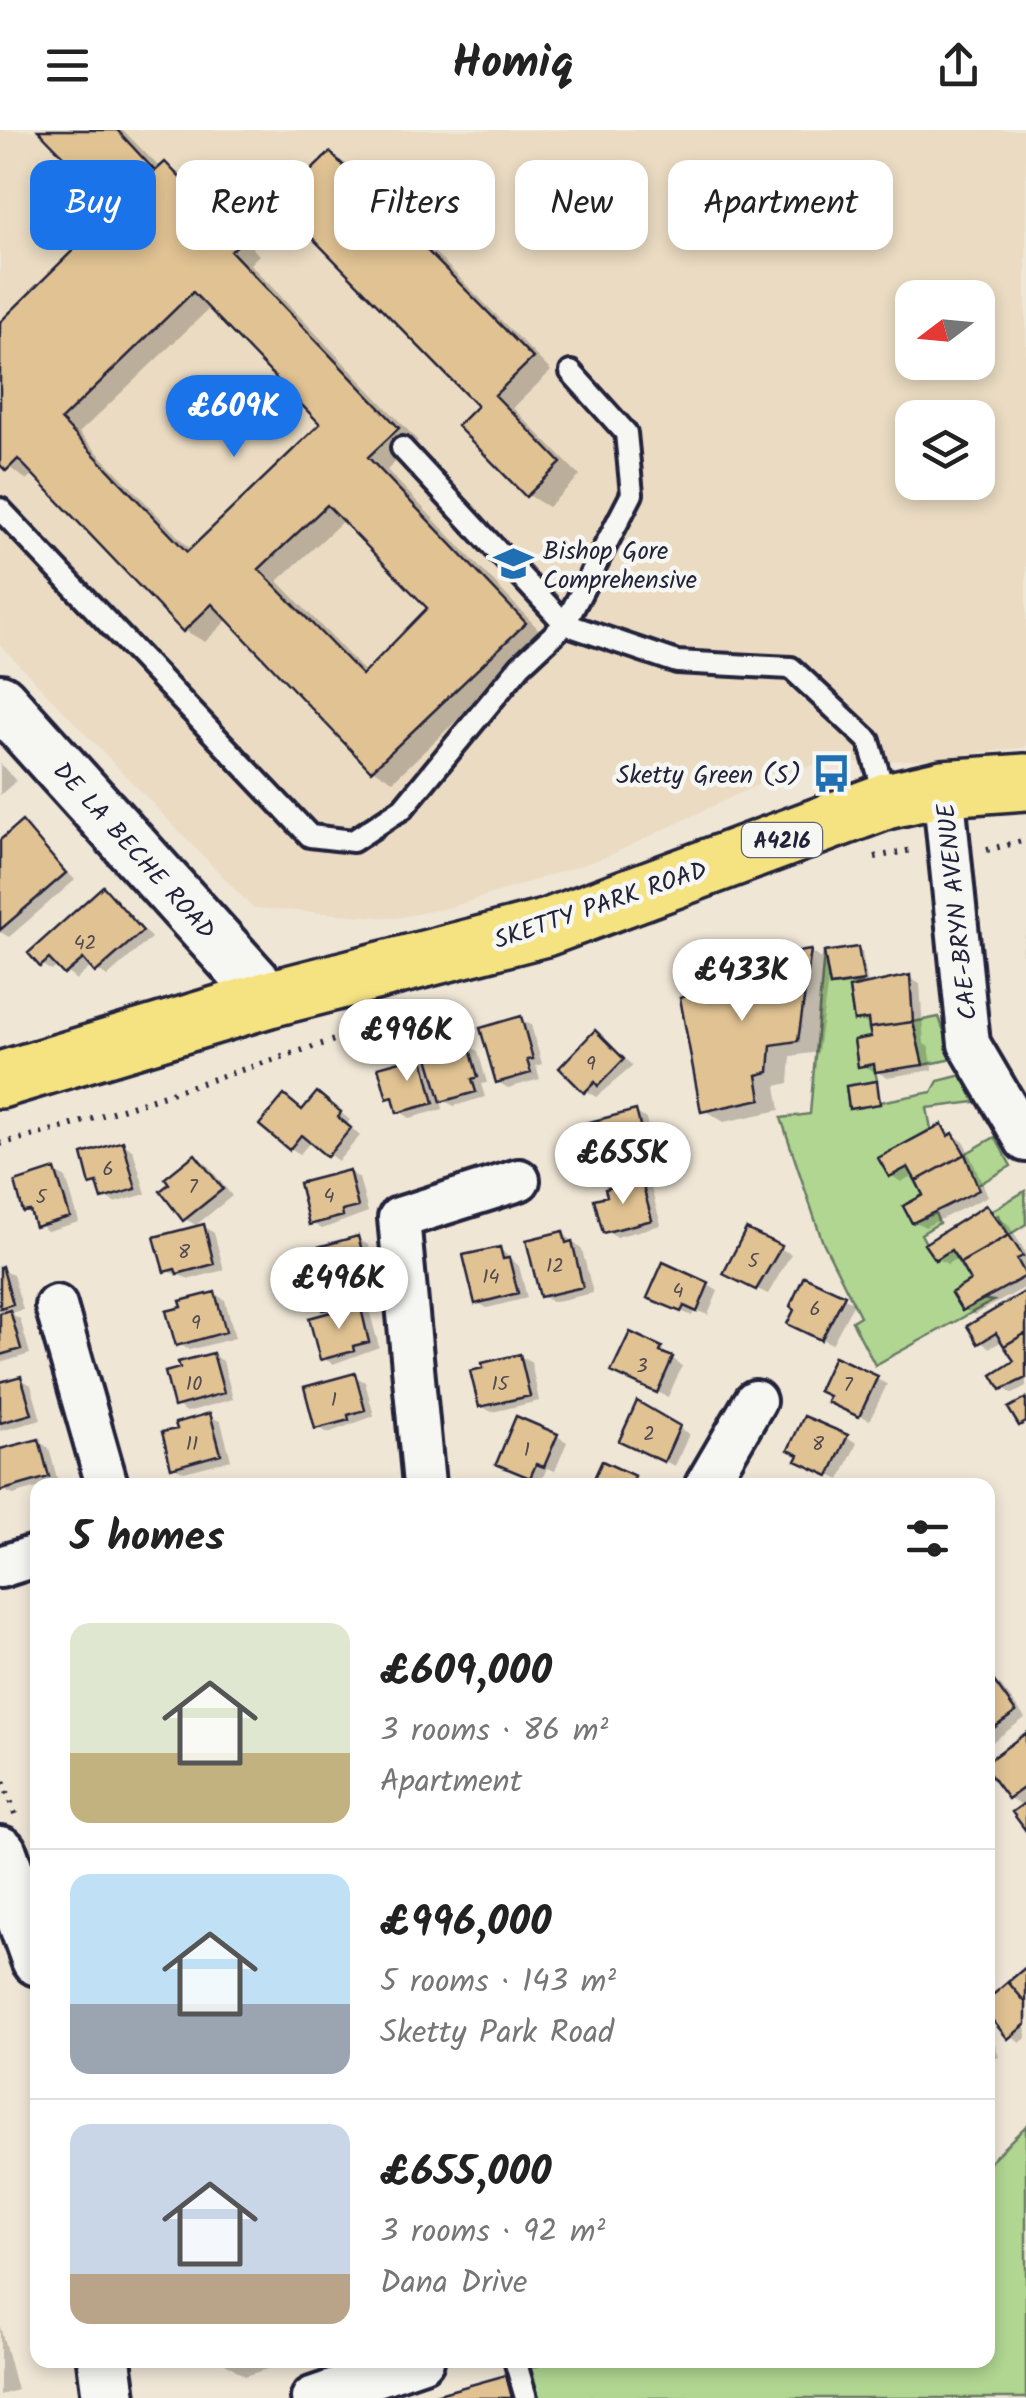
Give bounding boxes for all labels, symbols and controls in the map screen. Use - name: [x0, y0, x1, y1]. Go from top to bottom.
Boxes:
- text: Homiq: [452, 29, 574, 101]
- icon: menu: [40, 38, 95, 93]
- icon: share: [931, 38, 986, 93]
- chip: Buy: [30, 160, 156, 250]
- chip: Rent: [176, 160, 314, 250]
- chip: Filters: [334, 160, 495, 250]
- chip: New: [515, 160, 648, 250]
- chip: Apartment: [668, 160, 893, 250]
- north arrow: [895, 280, 995, 380]
- map controls: [895, 280, 995, 500]
- pin: £609K: [164, 375, 304, 460]
- text: £609K: [188, 382, 280, 433]
- button: layers: [895, 400, 995, 500]
- place label: Bishop Gore Comprehensive: [543, 532, 697, 601]
- school or university icon: Bishop Gore Comprehensive: [492, 543, 534, 585]
- street label: DE LA BECHE ROAD: [42, 753, 225, 949]
- bus stop icon: Sketty Green (S): [810, 753, 852, 795]
- place label: Sketty Green (S): [616, 756, 801, 796]
- street label: CAE-BRYN AVENUE: [927, 800, 989, 1022]
- road number: A4216: [742, 823, 822, 857]
- street label: SKETTY PARK ROAD: [489, 851, 713, 961]
- house number: 42: [74, 928, 96, 960]
- pin: £433K: [672, 939, 812, 1024]
- text: £433K: [694, 946, 790, 997]
- pin: £996K: [337, 999, 477, 1084]
- text: £996K: [361, 1006, 453, 1057]
- house number: 9: [586, 1049, 596, 1081]
- pin: £655K: [553, 1122, 693, 1207]
- text: £655K: [577, 1129, 669, 1180]
- house number: 6: [102, 1154, 114, 1186]
- house number: 7: [188, 1172, 198, 1204]
- house number: 4: [323, 1181, 335, 1213]
- house number: 5: [36, 1182, 48, 1214]
- house number: 8: [178, 1237, 191, 1269]
- house number: 5: [748, 1246, 760, 1278]
- pin: £496K: [269, 1247, 409, 1332]
- house number: 12: [546, 1251, 564, 1283]
- text: £496K: [292, 1254, 386, 1305]
- house number: 14: [482, 1262, 500, 1294]
- house number: 4: [672, 1276, 684, 1308]
- house number: 6: [809, 1294, 821, 1326]
- house number: 9: [191, 1308, 201, 1340]
- house number: 3: [636, 1351, 648, 1383]
- house number: 10: [186, 1369, 202, 1401]
- house number: 15: [491, 1369, 510, 1401]
- house number: 7: [843, 1370, 853, 1402]
- house number: 1: [331, 1385, 337, 1417]
- house number: 2: [643, 1419, 655, 1451]
- house number: 11: [186, 1429, 198, 1461]
- house number: 8: [812, 1429, 825, 1461]
- house number: 1: [524, 1435, 530, 1467]
- text: 5 homes: [70, 1505, 225, 1572]
- icon: filters: [900, 1511, 955, 1566]
- text: £609,000: [380, 1639, 552, 1706]
- icon: home: [150, 1663, 270, 1783]
- text: 3 rooms · 86 m²: [380, 1706, 608, 1757]
- text: Apartment: [380, 1757, 522, 1808]
- text: £996,000: [380, 1890, 552, 1957]
- icon: home: [150, 1914, 270, 2034]
- text: 5 rooms · 143 m²: [380, 1957, 616, 2008]
- text: Sketty Park Road: [380, 2008, 614, 2059]
- text: £655,000: [380, 2140, 552, 2207]
- icon: home: [150, 2164, 270, 2284]
- text: 3 rooms · 92 m²: [380, 2207, 605, 2258]
- text: Dana Drive: [380, 2258, 527, 2309]

